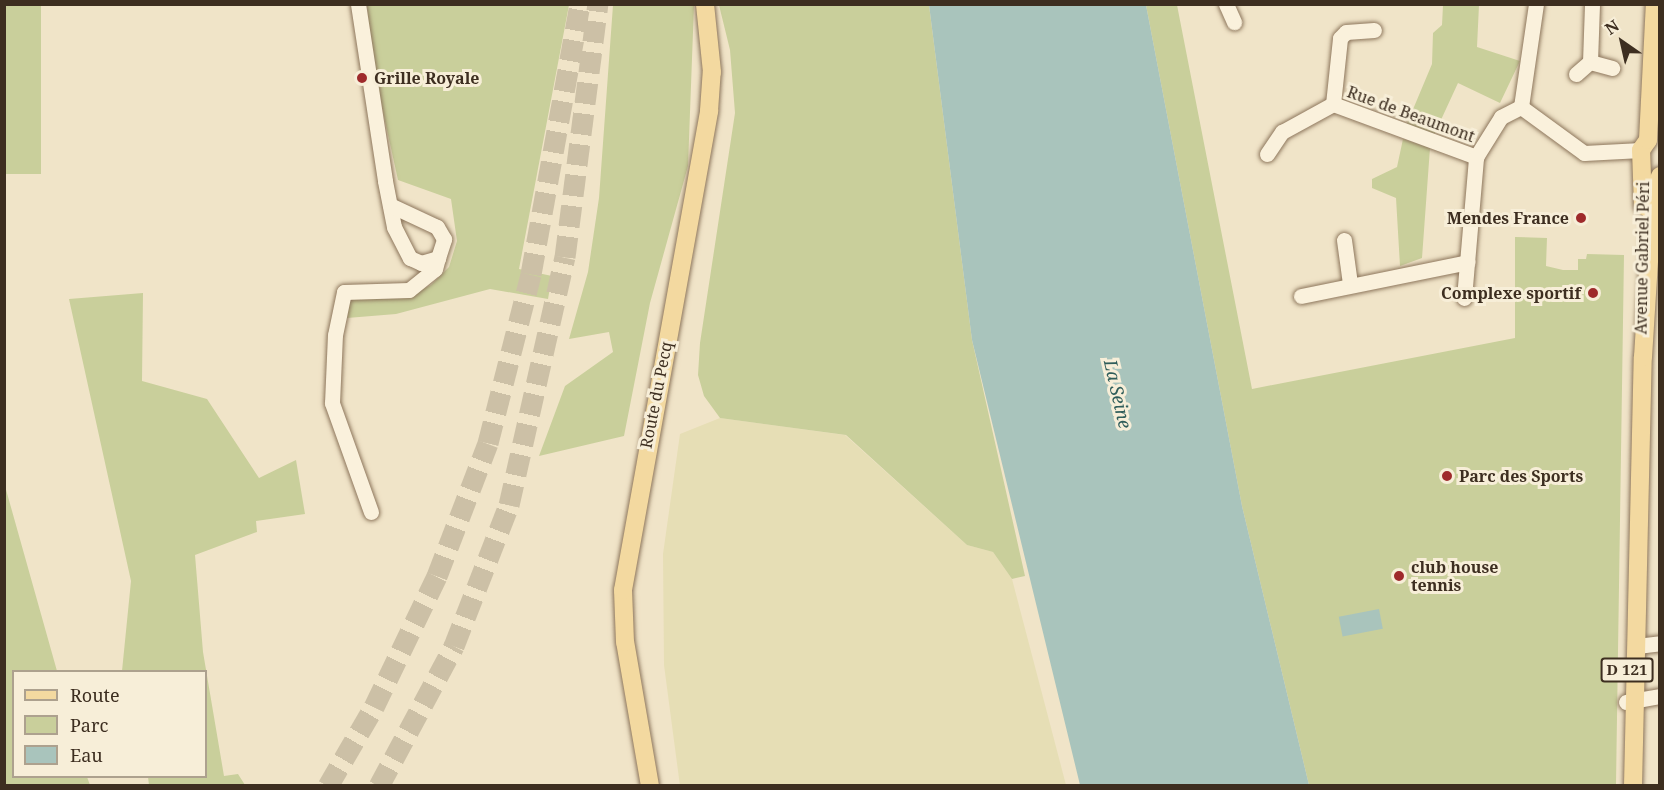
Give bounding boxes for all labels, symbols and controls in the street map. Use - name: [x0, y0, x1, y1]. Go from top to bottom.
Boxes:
- north arrow: [1592, 12, 1652, 72]
- text: N: [1601, 14, 1623, 40]
- place label: Grille Royale: [374, 68, 479, 88]
- marker: Grille Royale: [355, 71, 369, 85]
- street label: Rue de Beaumont: [1345, 82, 1477, 146]
- street label: Avenue Gabriel Péri: [1631, 181, 1653, 335]
- place label: Mendes France: [1447, 208, 1569, 228]
- marker: Mendes France: [1574, 211, 1588, 225]
- place label: Complexe sportif: [1441, 283, 1581, 303]
- marker: Complexe sportif: [1586, 286, 1600, 300]
- street label: Route du Pecq: [636, 340, 676, 450]
- water label: La Seine: [1100, 357, 1136, 431]
- place label: Parc des Sports: [1459, 466, 1583, 486]
- marker: Parc des Sports: [1440, 469, 1454, 483]
- place label: club house tennis: [1411, 557, 1498, 595]
- marker: club house tennis: [1392, 569, 1406, 583]
- road number: D 121: [1600, 658, 1654, 682]
- legend: [12, 670, 207, 778]
- text: Route: [70, 683, 120, 707]
- text: Parc: [70, 713, 108, 737]
- text: Eau: [70, 743, 103, 767]

